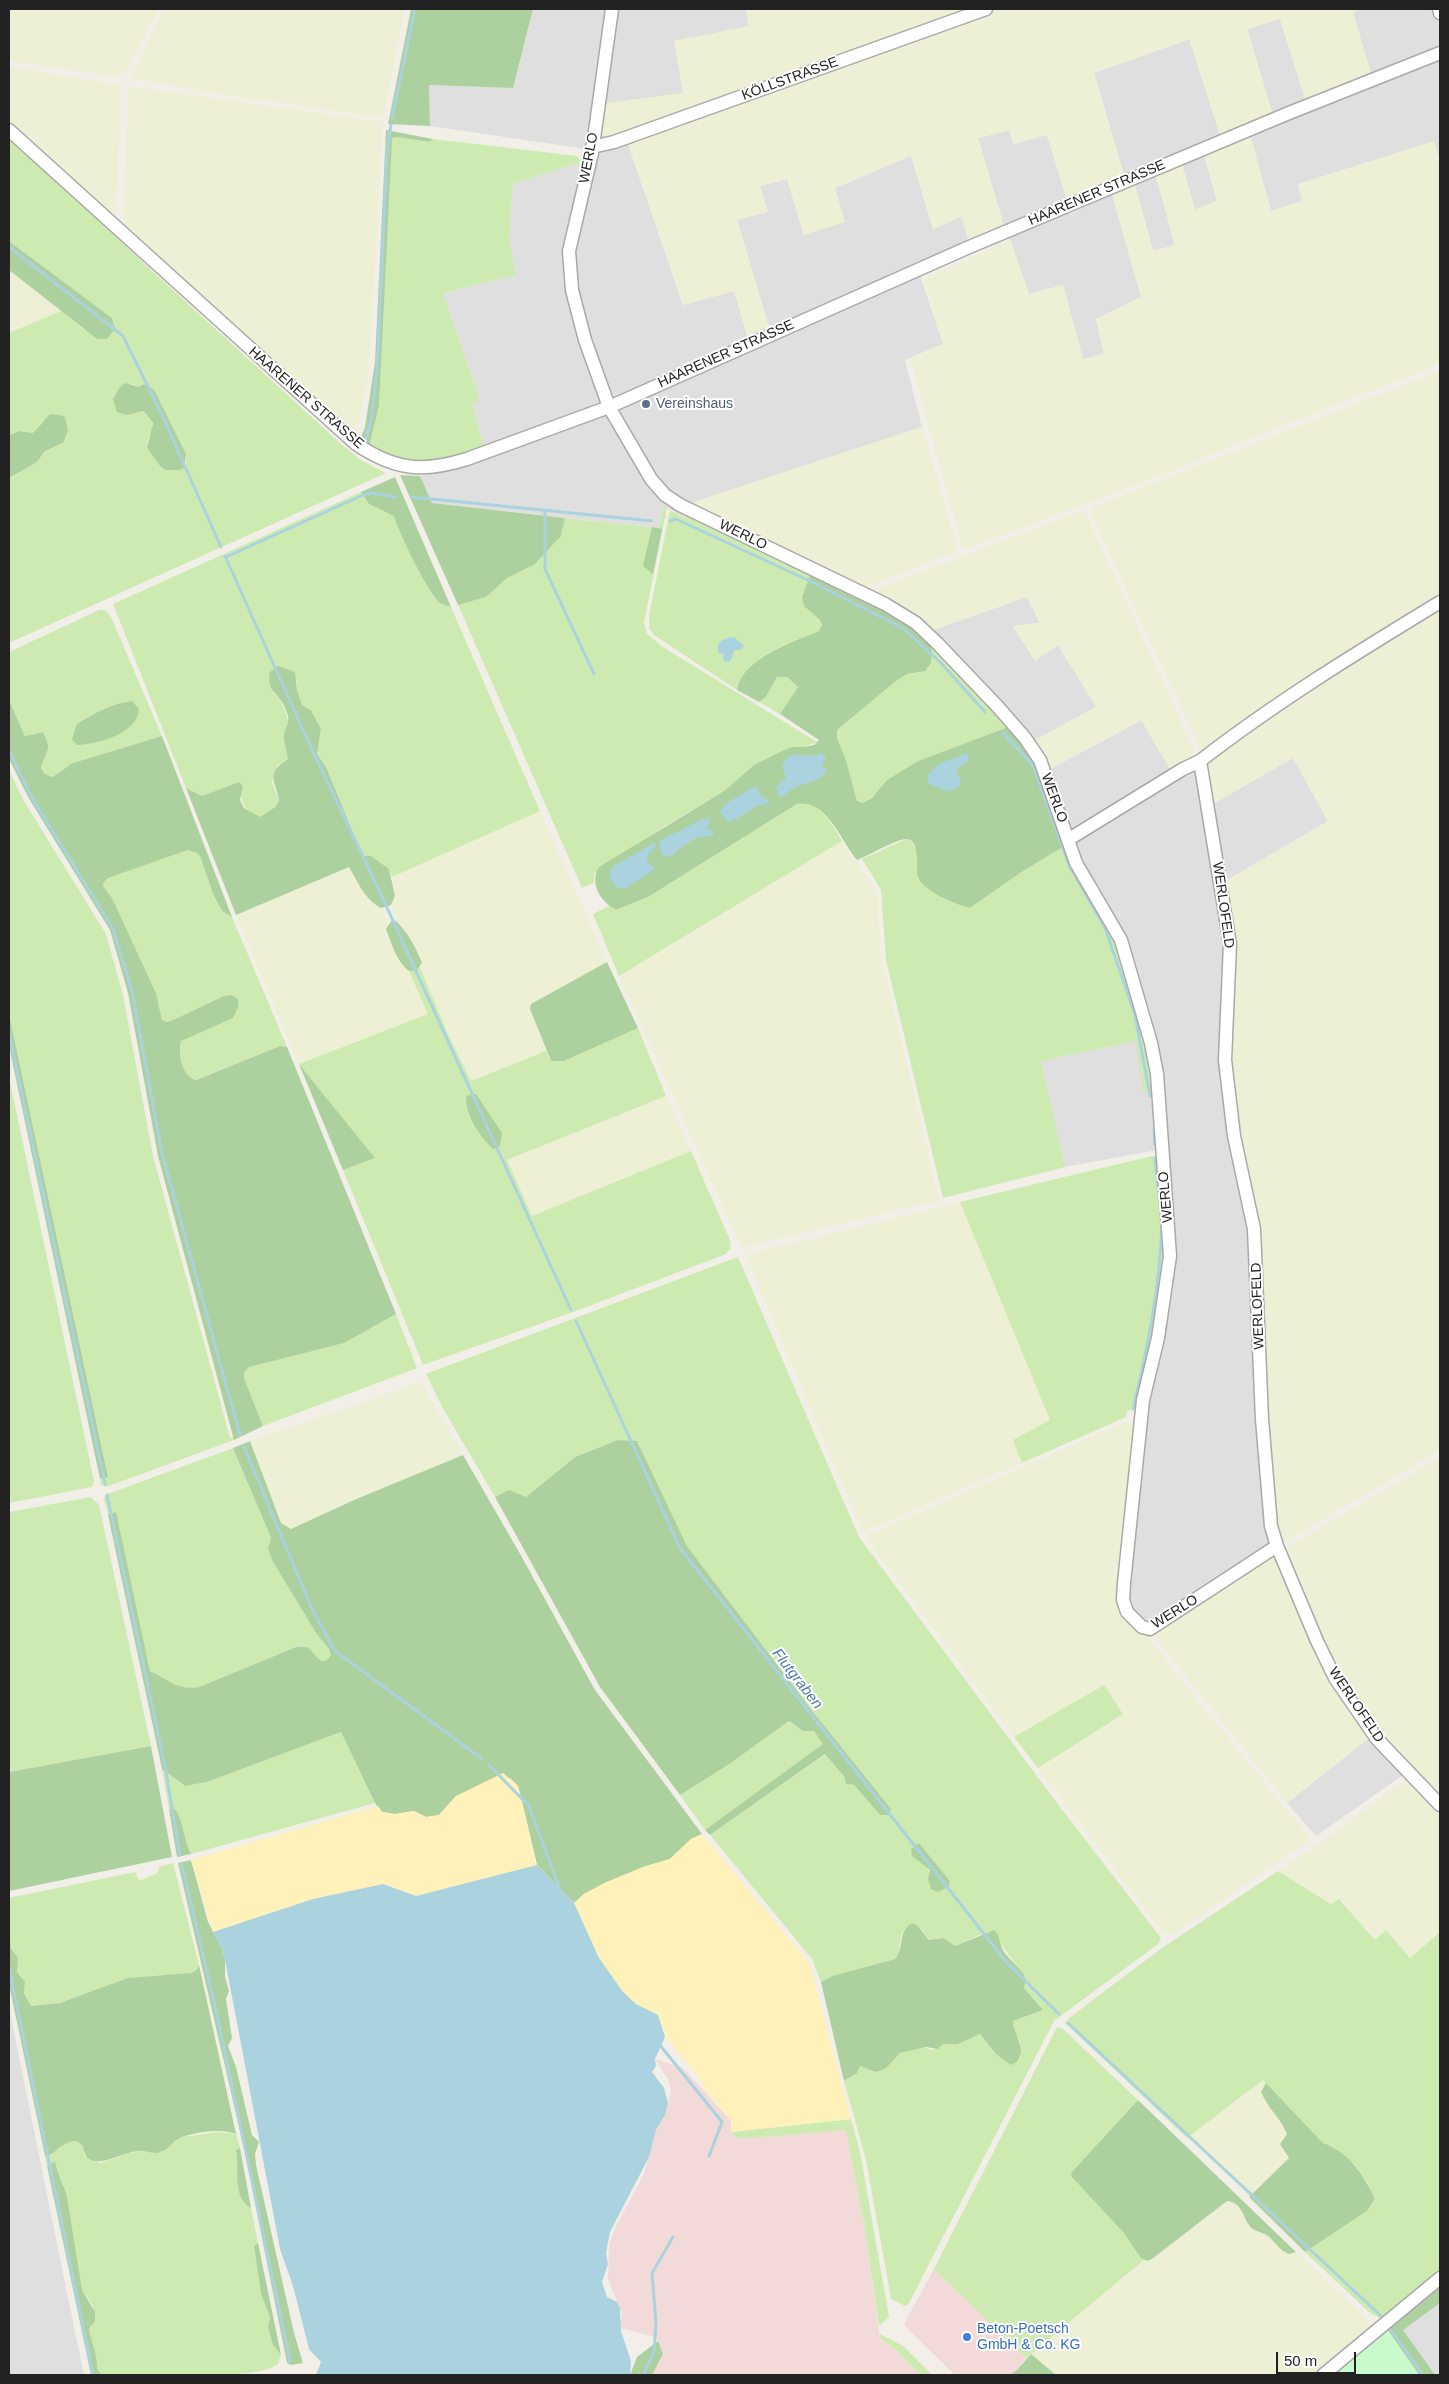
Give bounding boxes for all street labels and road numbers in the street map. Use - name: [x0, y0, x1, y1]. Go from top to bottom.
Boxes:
- street label: KÖLLSTRASSE: [740, 54, 840, 104]
- street label: WERLO: [576, 131, 602, 185]
- street label: HAARENER STRASSE: [1026, 157, 1168, 229]
- street label: HAARENER STRASSE: [655, 316, 797, 392]
- street label: HAARENER STRASSE: [245, 343, 367, 453]
- street label: WERLO: [716, 516, 770, 554]
- street label: WERLO: [1037, 771, 1071, 825]
- street label: WERLOFELD: [1209, 861, 1237, 949]
- street label: WERLO: [1155, 1171, 1177, 1223]
- street label: WERLOFELD: [1248, 1262, 1268, 1350]
- street label: WERLO: [1149, 1591, 1201, 1633]
- street label: WERLOFELD: [1325, 1664, 1387, 1746]

